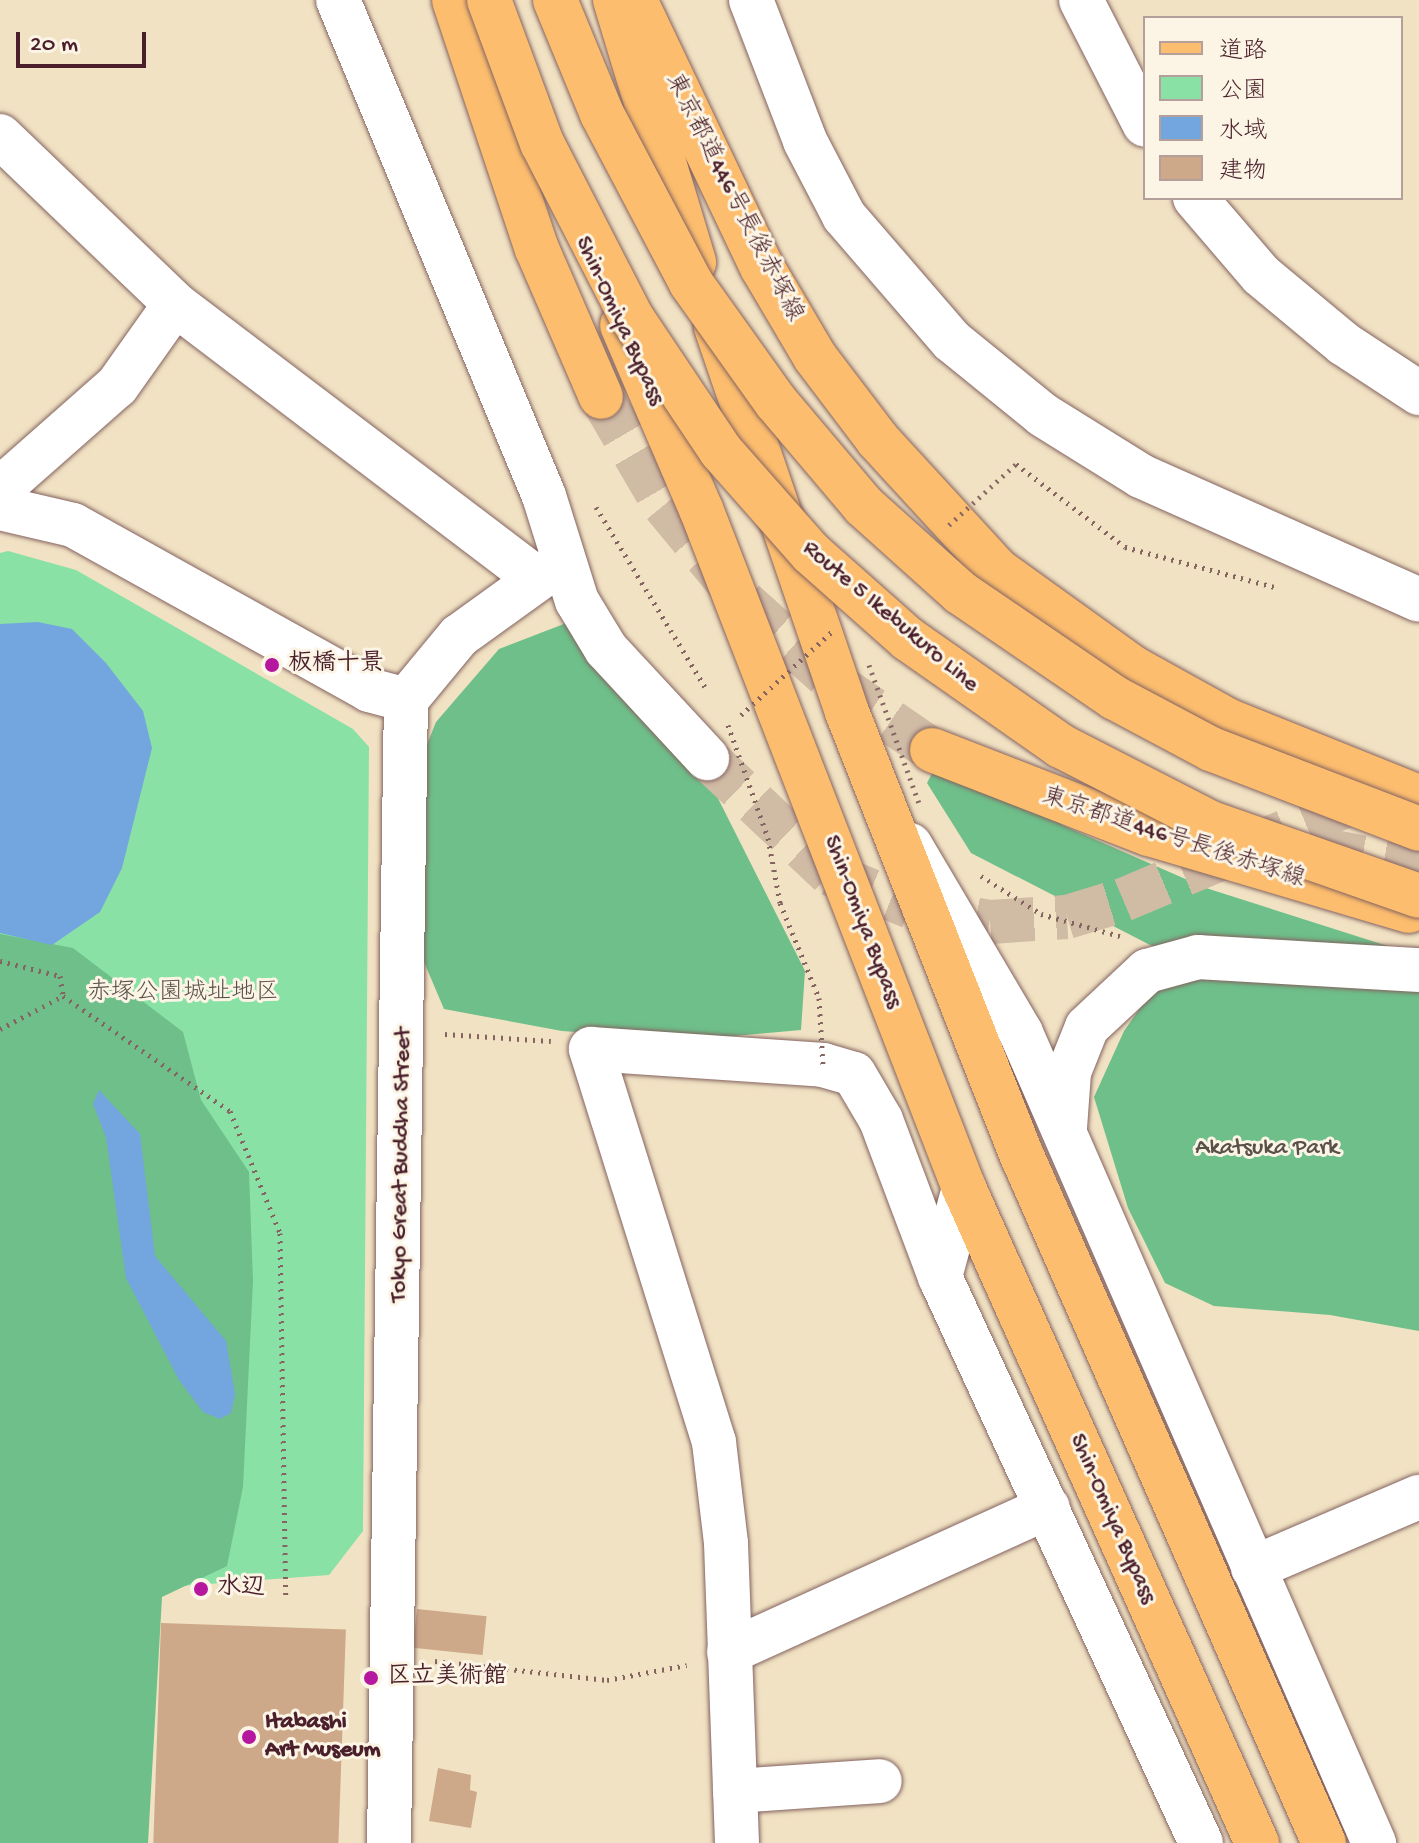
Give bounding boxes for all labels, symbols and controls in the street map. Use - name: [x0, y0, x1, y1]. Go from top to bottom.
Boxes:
- scale bar: [20, 16, 150, 66]
- legend: [1143, 16, 1403, 200]
- text: 20 m: [30, 31, 78, 60]
- text: 道路: [1219, 38, 1267, 67]
- street label: 東京都道446号長後赤塚線: [658, 69, 808, 327]
- text: 公園: [1219, 78, 1267, 107]
- text: 水域: [1219, 118, 1267, 147]
- text: 建物: [1219, 158, 1267, 187]
- street label: Shin-Omiya Bypass: [567, 232, 671, 410]
- street label: Route 5 Ikebukuro Line: [796, 535, 984, 699]
- place label: 板橋十景: [288, 651, 384, 679]
- marker: 板橋十景: [263, 656, 281, 674]
- street label: 東京都道446号長後赤塚線: [1038, 783, 1308, 895]
- street label: Shin-Omiya Bypass: [816, 832, 908, 1012]
- park label: 赤塚公園城址地区: [87, 980, 279, 1008]
- street label: Tokyo Great Buddha Street: [385, 1027, 419, 1303]
- park label: Akatsuka Park: [1195, 1135, 1339, 1163]
- street label: Shin-Omiya Bypass: [1062, 1430, 1162, 1608]
- place label: 水辺: [217, 1575, 265, 1603]
- marker: 水辺: [192, 1580, 210, 1598]
- place label: 区立美術館: [387, 1664, 507, 1692]
- marker: 区立美術館: [362, 1669, 380, 1687]
- place label: Itabashi Art Museum: [265, 1709, 381, 1765]
- marker: Itabashi Art Museum: [240, 1728, 258, 1746]

